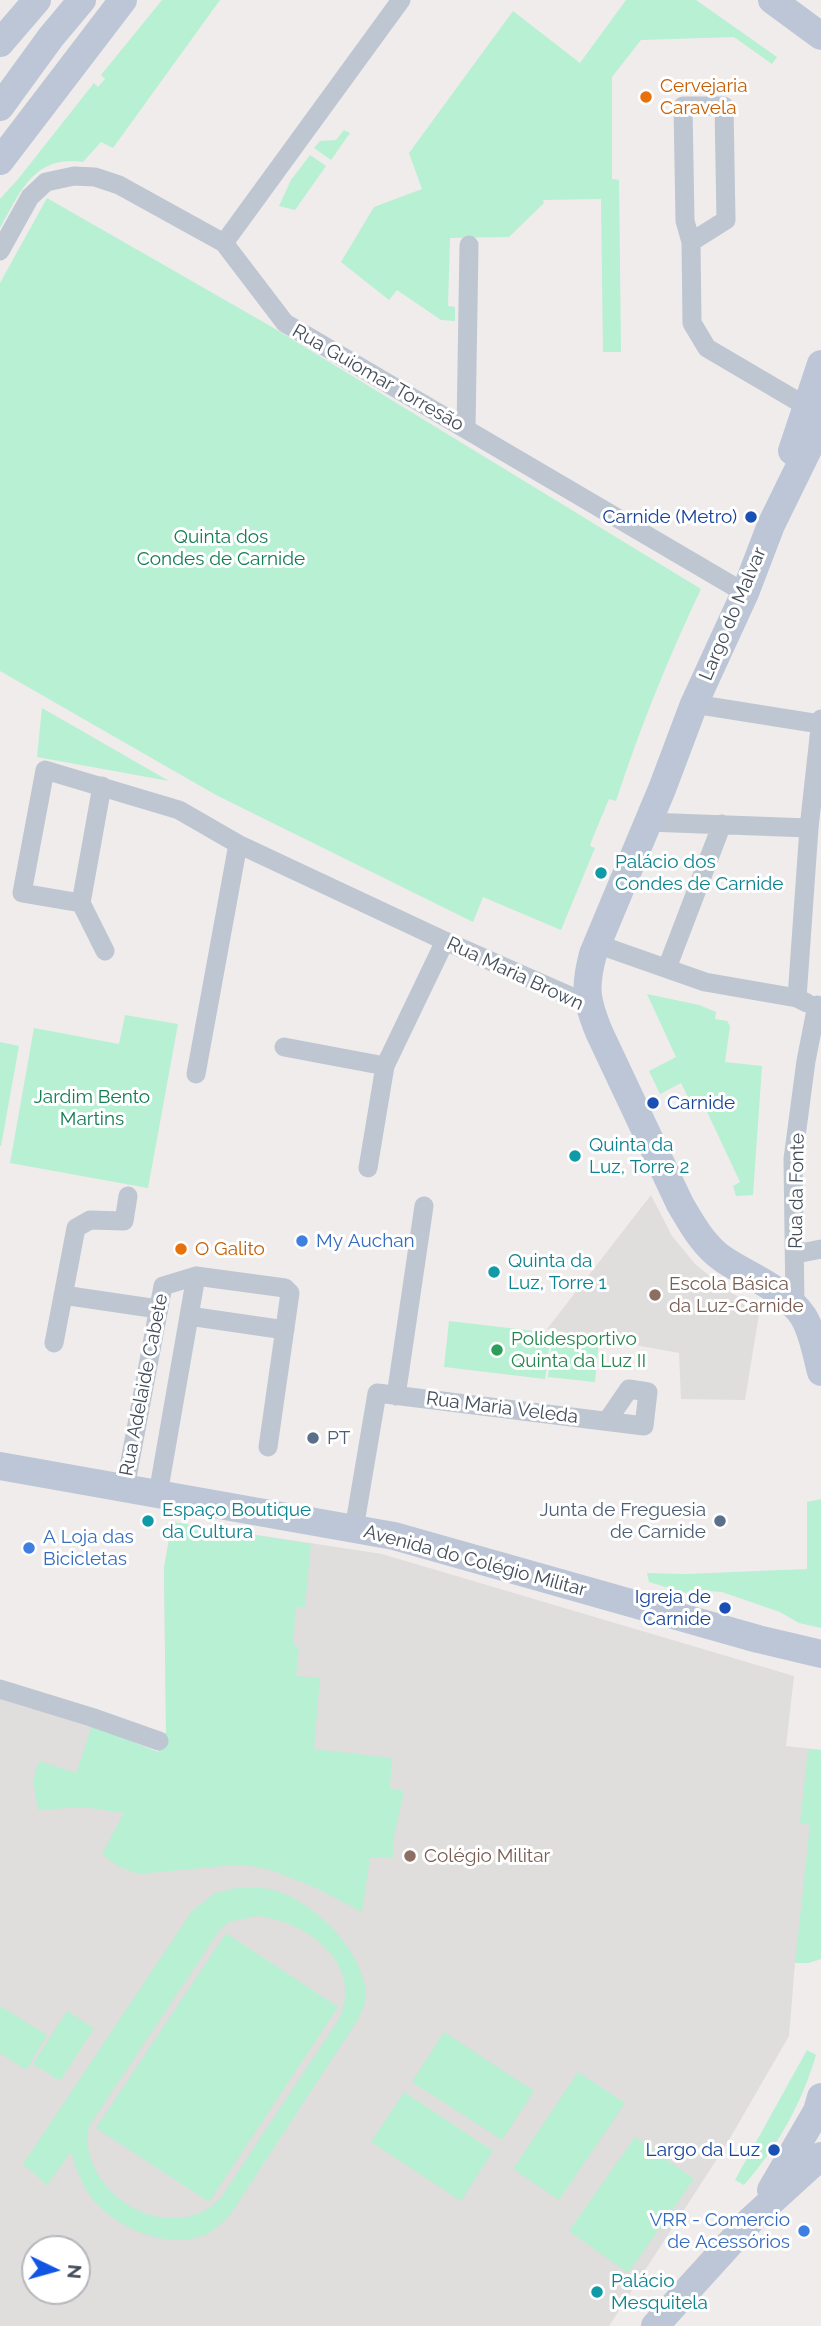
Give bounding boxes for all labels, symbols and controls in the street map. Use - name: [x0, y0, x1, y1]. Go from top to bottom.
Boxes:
- place label: Cervejaria Caravela: [660, 75, 748, 119]
- marker: Cervejaria Caravela: [638, 89, 654, 105]
- street label: Rua Guiomar Torresão: [288, 320, 468, 436]
- place label: Carnide (Metro): [602, 506, 737, 528]
- marker: Carnide (Metro): [743, 509, 759, 525]
- park label: Quinta dos Condes de Carnide: [137, 526, 305, 570]
- street label: Largo do Malvar: [695, 544, 771, 684]
- place label: Palácio dos Condes de Carnide: [615, 851, 783, 895]
- marker: Palácio dos Condes de Carnide: [593, 865, 609, 881]
- street label: Rua Maria Brown: [443, 932, 587, 1016]
- park label: Jardim Bento Martins: [34, 1086, 150, 1130]
- place label: Carnide: [667, 1092, 735, 1114]
- marker: Carnide: [645, 1095, 661, 1111]
- street label: Rua da Fonte: [785, 1133, 809, 1249]
- place label: Quinta da Luz, Torre 2: [589, 1134, 689, 1178]
- marker: Quinta da Luz, Torre 2: [567, 1148, 583, 1164]
- place label: My Auchan: [316, 1230, 415, 1252]
- marker: My Auchan: [294, 1233, 310, 1249]
- place label: O Galito: [195, 1238, 265, 1260]
- marker: O Galito: [173, 1241, 189, 1257]
- place label: Quinta da Luz, Torre 1: [508, 1250, 607, 1294]
- marker: Quinta da Luz, Torre 1: [486, 1264, 502, 1280]
- place label: Escola Básica da Luz-Carnide: [669, 1273, 804, 1317]
- marker: Escola Básica da Luz-Carnide: [647, 1287, 663, 1303]
- street label: Rua Adelaide Cabete: [115, 1292, 173, 1478]
- place label: Polidesportivo Quinta da Luz II: [511, 1328, 646, 1372]
- marker: Polidesportivo Quinta da Luz II: [489, 1342, 505, 1358]
- street label: Rua Maria Veleda: [425, 1387, 579, 1429]
- place label: PT: [327, 1427, 350, 1449]
- marker: PT: [305, 1430, 321, 1446]
- place label: Espaço Boutique da Cultura: [162, 1499, 311, 1543]
- place label: Junta de Freguesia de Carnide: [539, 1499, 706, 1543]
- marker: Espaço Boutique da Cultura: [140, 1513, 156, 1529]
- marker: Junta de Freguesia de Carnide: [712, 1513, 728, 1529]
- street label: Avenida do Colégio Militar: [361, 1520, 589, 1602]
- place label: A Loja das Bicicletas: [43, 1526, 134, 1570]
- marker: A Loja das Bicicletas: [21, 1540, 37, 1556]
- place label: Igreja de Carnide: [635, 1586, 711, 1630]
- marker: Igreja de Carnide: [717, 1600, 733, 1616]
- place label: Colégio Militar: [424, 1845, 550, 1867]
- marker: Colégio Militar: [402, 1848, 418, 1864]
- place label: Largo da Luz: [646, 2139, 760, 2161]
- marker: Largo da Luz: [766, 2142, 782, 2158]
- place label: VRR - Comercio de Acessórios: [649, 2209, 790, 2253]
- marker: VRR - Comercio de Acessórios: [796, 2223, 812, 2239]
- north arrow: [21, 2235, 91, 2305]
- text: N: [63, 2263, 87, 2280]
- place label: Palácio Mesquitela: [611, 2270, 708, 2314]
- marker: Palácio Mesquitela: [589, 2284, 605, 2300]

